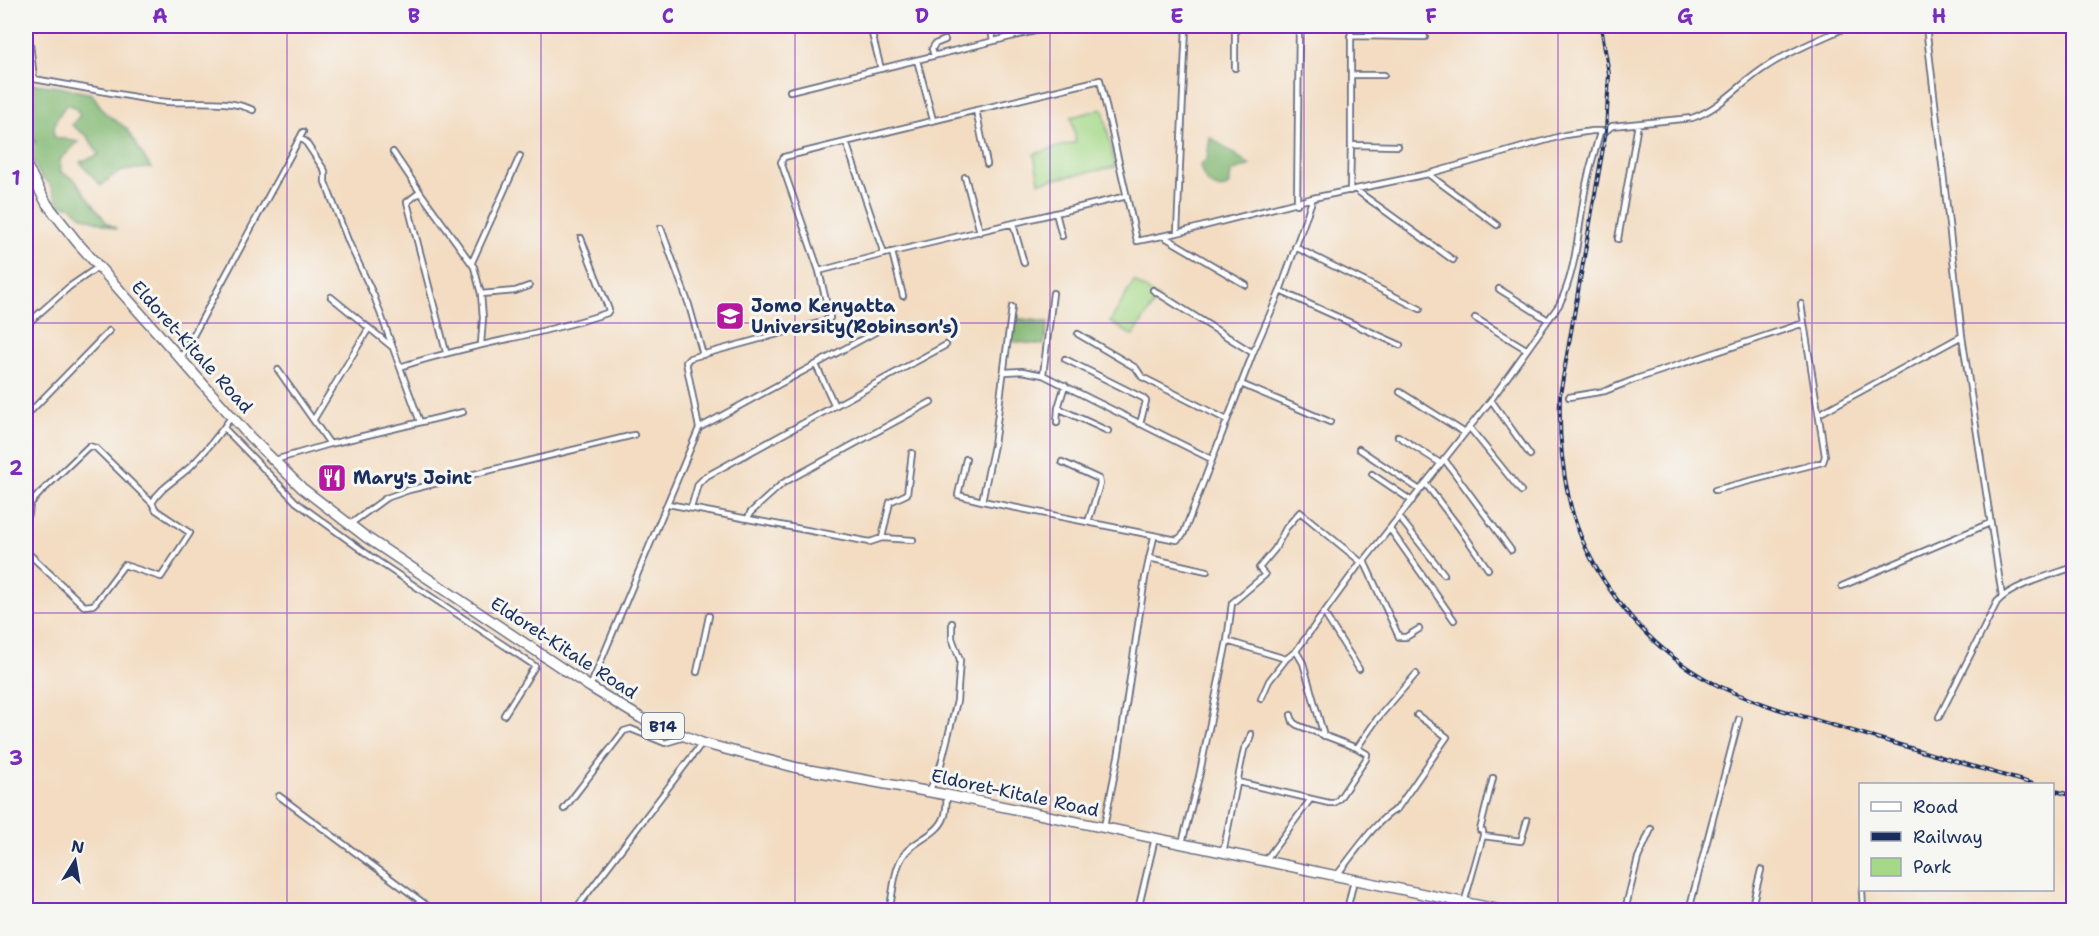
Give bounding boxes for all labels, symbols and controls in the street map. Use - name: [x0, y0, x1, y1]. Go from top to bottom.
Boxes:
- text: A: [152, 3, 168, 29]
- text: B: [408, 3, 420, 29]
- text: C: [662, 3, 674, 29]
- text: D: [915, 3, 929, 29]
- text: E: [1170, 3, 1184, 29]
- text: F: [1425, 3, 1437, 29]
- text: G: [1677, 3, 1693, 29]
- text: H: [1932, 3, 1946, 29]
- text: 1: [11, 165, 21, 191]
- street label: Eldoret-Kitale Road: [126, 275, 258, 419]
- place label: Jomo Kenyatta University(Robinson's): [751, 294, 958, 339]
- school or university icon: Jomo Kenyatta University(Robinson's): [714, 300, 746, 332]
- text: 2: [9, 455, 23, 481]
- restaurant icon: Mary's Joint: [316, 462, 348, 494]
- place label: Mary's Joint: [353, 466, 472, 490]
- street label: Eldoret-Kitale Road: [486, 591, 642, 705]
- road number: B14: [642, 713, 684, 739]
- text: 3: [9, 745, 23, 771]
- street label: Eldoret-Kitale Road: [929, 763, 1101, 823]
- legend: [1859, 783, 2054, 891]
- text: Road: [1913, 795, 1958, 819]
- text: Railway: [1913, 825, 1983, 849]
- north arrow: [45, 831, 105, 891]
- text: N: [70, 835, 86, 858]
- text: Park: [1913, 855, 1952, 879]

